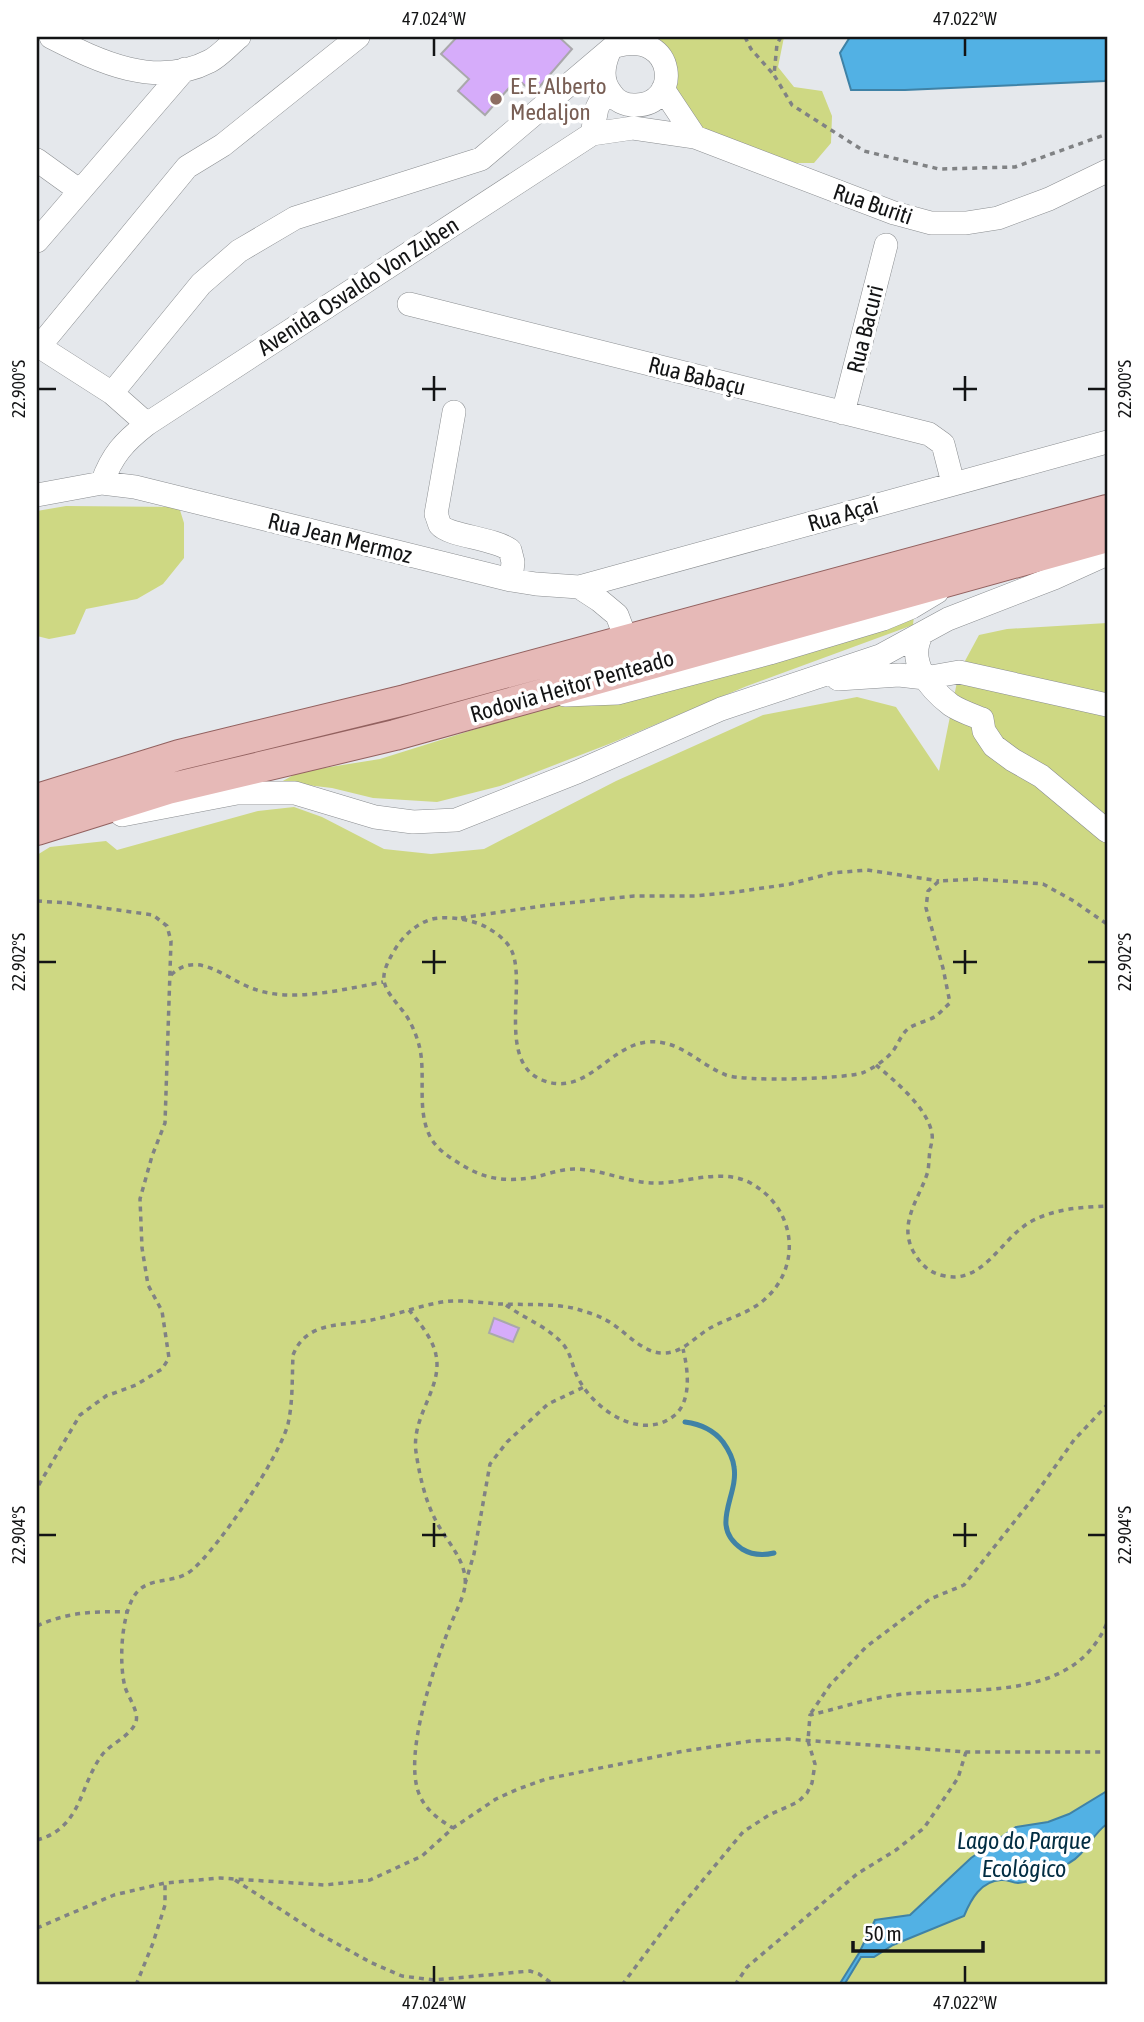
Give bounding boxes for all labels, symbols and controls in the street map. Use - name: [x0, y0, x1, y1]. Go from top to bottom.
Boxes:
- text: 47.024°W: [402, 8, 466, 29]
- text: 47.022°W: [933, 8, 997, 29]
- place label: E. E. Alberto Medaljon: [510, 73, 607, 125]
- marker: E. E. Alberto Medaljon: [488, 91, 504, 107]
- street label: Rua Buriti: [830, 178, 916, 230]
- street label: Avenida Osvaldo Von Zuben: [253, 211, 463, 361]
- street label: Rua Bacuri: [842, 282, 888, 376]
- street label: Rua Babaçu: [646, 351, 748, 401]
- text: 22.900°S: [8, 360, 29, 418]
- text: 22.900°S: [1114, 360, 1135, 418]
- street label: Rua Açaí: [805, 492, 881, 536]
- street label: Rua Jean Mermoz: [265, 508, 415, 568]
- street label: Rodovia Heitor Penteado: [467, 644, 677, 728]
- text: 22.902°S: [8, 933, 29, 991]
- text: 22.902°S: [1114, 933, 1135, 991]
- text: 22.904°S: [8, 1506, 29, 1564]
- text: 22.904°S: [1114, 1506, 1135, 1564]
- water label: Lago do Parque Ecológico: [957, 1827, 1091, 1882]
- scale bar: [853, 1910, 983, 1954]
- text: 50 m: [864, 1921, 902, 1945]
- text: 47.024°W: [402, 1992, 466, 2013]
- text: 47.022°W: [933, 1992, 997, 2013]

